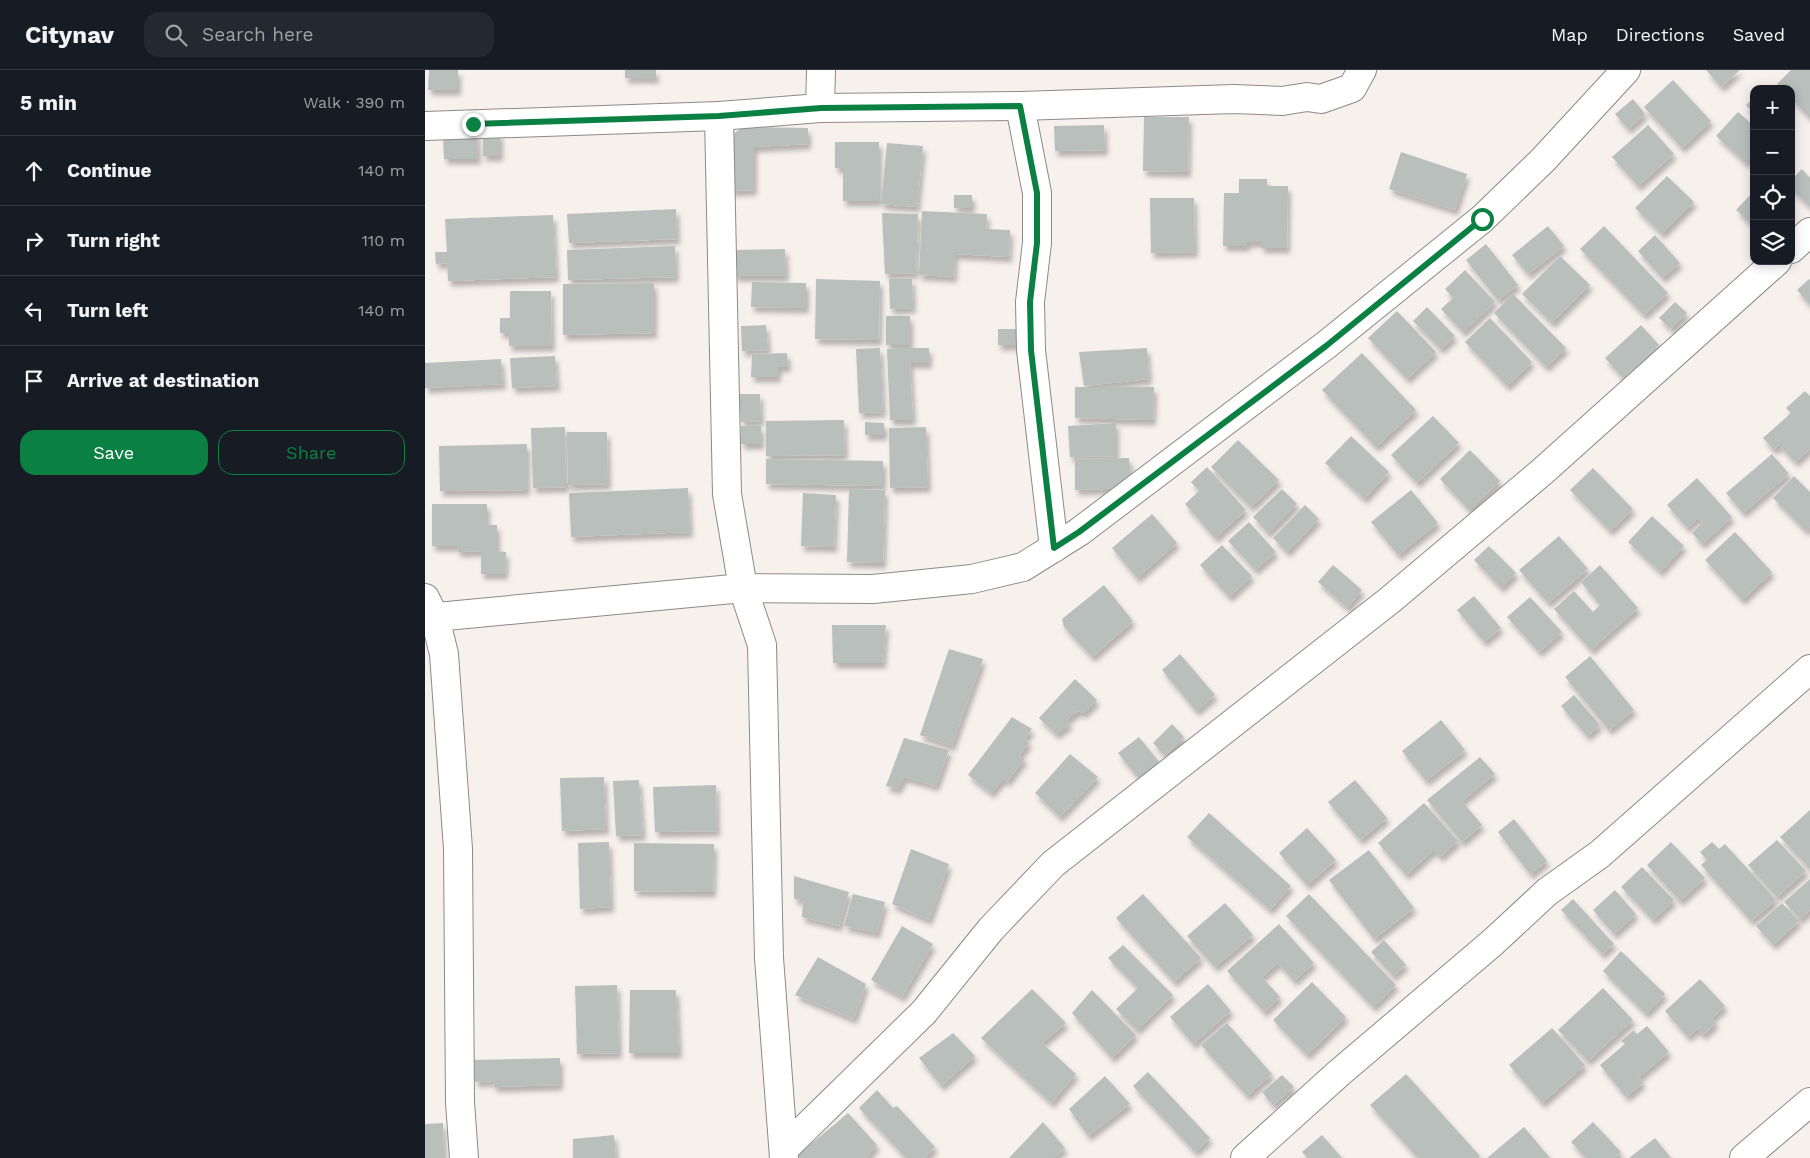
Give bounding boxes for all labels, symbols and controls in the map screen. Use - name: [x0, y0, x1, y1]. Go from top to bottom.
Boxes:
- search box: [144, 12, 494, 57]
- text: Citynav: [25, 21, 114, 49]
- icon: search: [162, 21, 190, 49]
- text: Search here: [202, 23, 313, 46]
- text: Map: [1551, 24, 1588, 45]
- text: Directions: [1616, 24, 1705, 45]
- text: Saved: [1733, 24, 1785, 45]
- map controls: [1750, 85, 1795, 265]
- button: +: [1750, 85, 1795, 130]
- text: 5 min: [20, 90, 77, 115]
- text: Walk · 390 m: [303, 93, 405, 112]
- route end: [462, 113, 485, 136]
- button: −: [1750, 130, 1795, 175]
- icon: ahead: [20, 157, 48, 185]
- text: Continue: [67, 159, 151, 182]
- text: 140 m: [358, 161, 405, 180]
- button: locate: [1750, 175, 1795, 220]
- route start: [1471, 208, 1494, 231]
- button: layers: [1750, 220, 1795, 265]
- icon: right: [20, 227, 48, 255]
- text: Turn right: [67, 229, 160, 252]
- text: 110 m: [362, 231, 405, 250]
- icon: left: [20, 297, 48, 325]
- text: Turn left: [67, 299, 148, 322]
- text: 140 m: [358, 301, 405, 320]
- icon: arrive: [20, 367, 48, 395]
- text: Arrive at destination: [67, 369, 259, 392]
- button: Save: [20, 430, 208, 475]
- button: Share: [218, 430, 405, 475]

